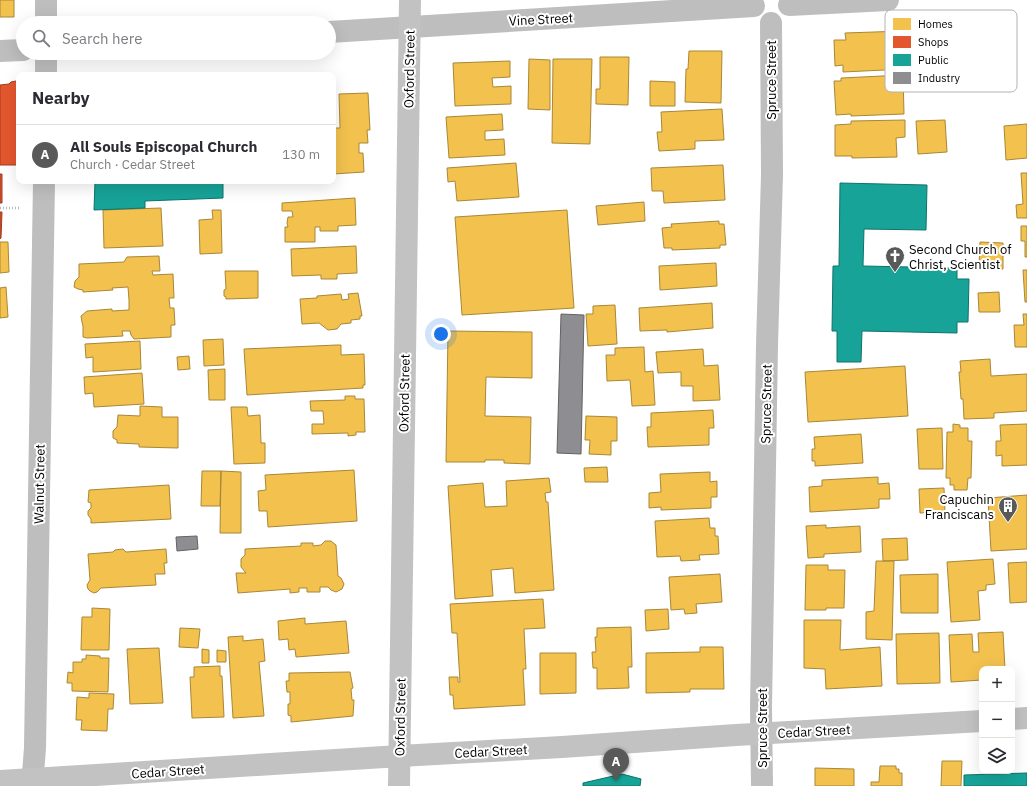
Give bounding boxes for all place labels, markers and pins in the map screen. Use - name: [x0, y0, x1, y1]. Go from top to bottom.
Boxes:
- place label: Second Church of Christ, Scientist: [909, 241, 1011, 273]
- church icon: Second Church of Christ, Scientist: [884, 245, 906, 273]
- place label: Capuchin Franciscans: [925, 491, 994, 523]
- building icon: Capuchin Franciscans: [997, 495, 1019, 523]
- pin: A: [603, 748, 629, 781]

